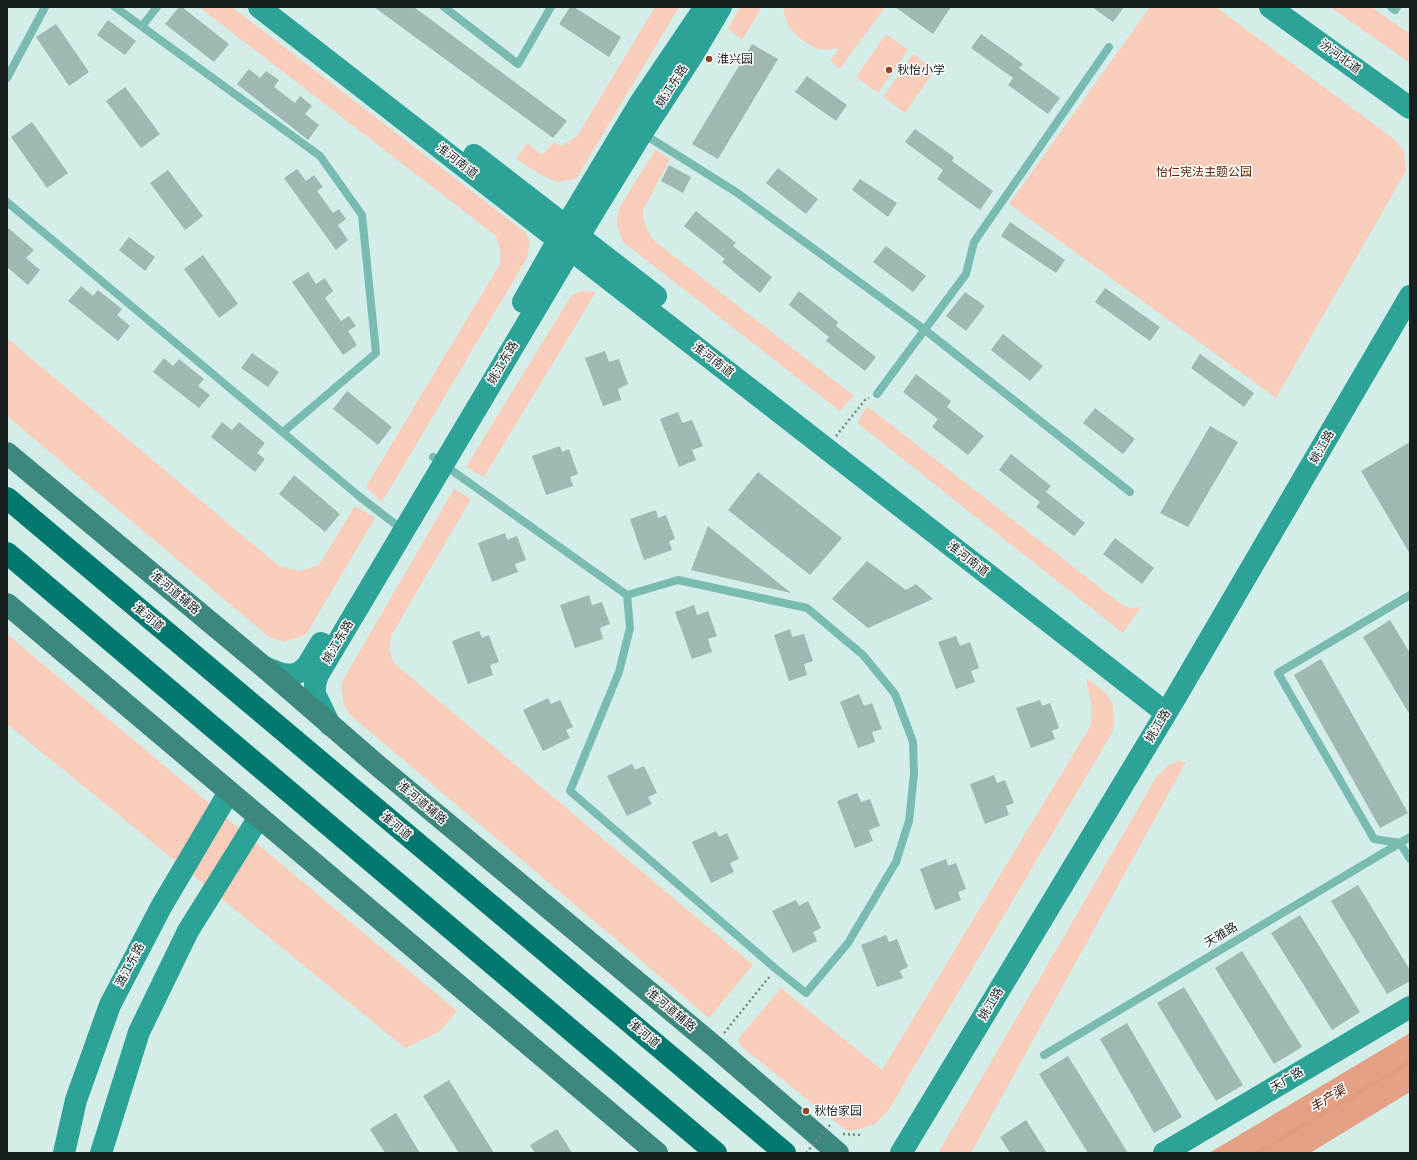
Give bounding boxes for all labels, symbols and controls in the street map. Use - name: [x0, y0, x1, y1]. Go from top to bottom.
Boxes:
- street label: 汾河北道: [1316, 37, 1364, 77]
- place label: 淮兴园: [717, 52, 753, 66]
- marker: 淮兴园: [704, 54, 714, 64]
- street label: 姚江东路: [653, 62, 691, 110]
- place label: 秋怡小学: [897, 63, 945, 77]
- marker: 秋怡小学: [884, 65, 894, 75]
- street label: 淮河南道: [434, 141, 480, 181]
- park label: 怡仁宪法主题公园: [1156, 165, 1252, 179]
- street label: 姚江东路: [484, 339, 522, 387]
- street label: 淮河南道: [690, 340, 736, 380]
- street label: 姚江路: [1307, 428, 1337, 466]
- street label: 淮河南道: [945, 539, 991, 579]
- street label: 淮河道辅路: [147, 568, 203, 618]
- street label: 淮河道: [130, 600, 166, 634]
- street label: 姚江东路: [319, 618, 357, 666]
- street label: 姚江路: [1143, 707, 1173, 745]
- street label: 淮河道辅路: [394, 778, 450, 828]
- street label: 淮河道: [378, 809, 414, 843]
- street label: 天雅路: [1202, 920, 1240, 950]
- street label: 潞江东路: [112, 940, 148, 990]
- street label: 淮河道辅路: [643, 985, 699, 1035]
- street label: 姚江路: [976, 985, 1006, 1023]
- street label: 淮河道: [626, 1017, 662, 1051]
- street label: 天广路: [1268, 1065, 1306, 1095]
- water label: 丰产渠: [1307, 1082, 1349, 1116]
- place label: 秋怡家园: [814, 1104, 862, 1118]
- marker: 秋怡家园: [801, 1106, 811, 1116]

